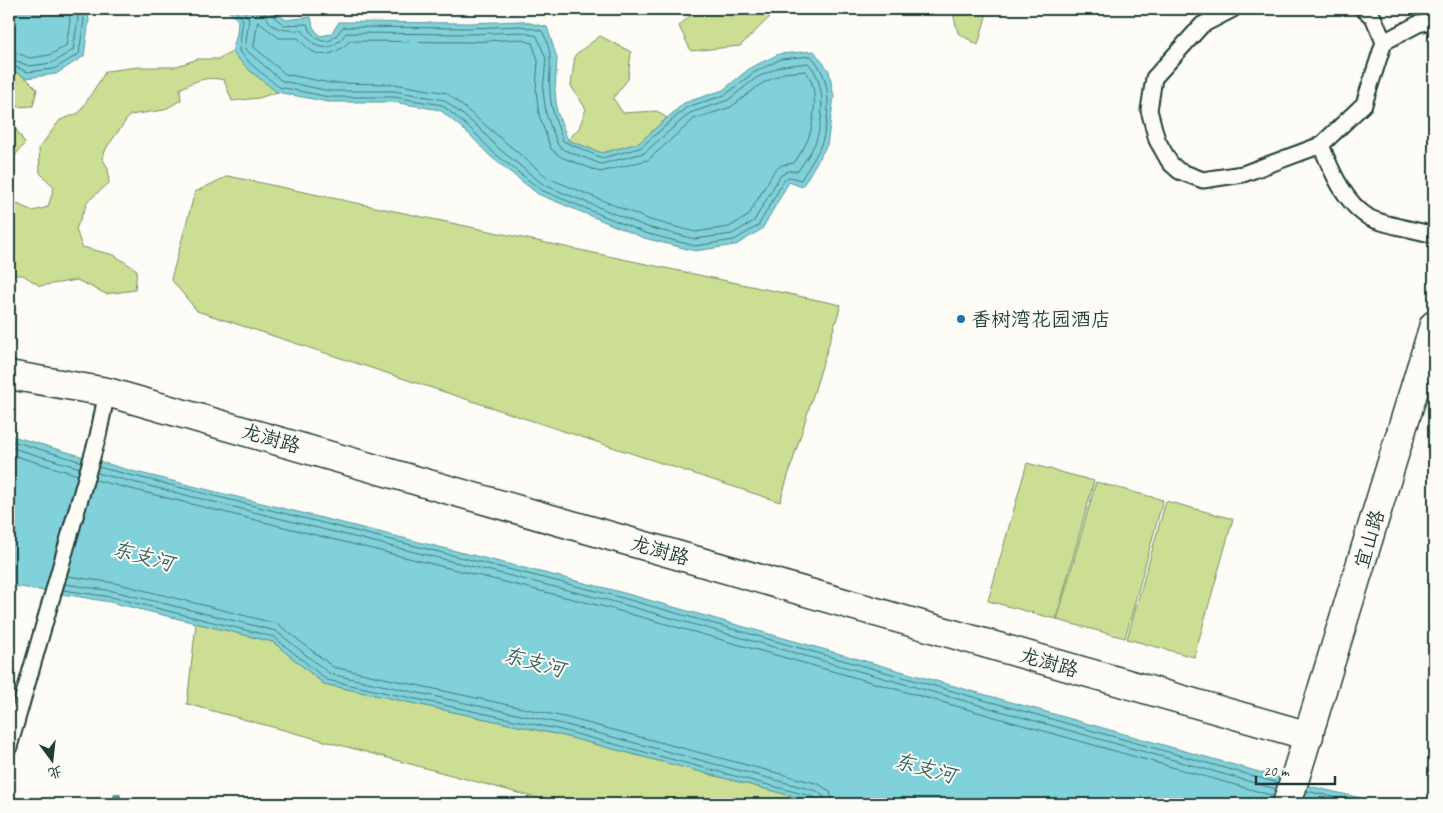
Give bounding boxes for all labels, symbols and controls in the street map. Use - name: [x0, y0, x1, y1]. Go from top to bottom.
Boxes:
- place label: 香树湾花园酒店: [971, 307, 1111, 332]
- marker: 香树湾花园酒店: [955, 313, 967, 325]
- street label: 龙澍路: [239, 418, 304, 459]
- street label: 宜山路: [1349, 506, 1390, 571]
- street label: 龙澍路: [628, 530, 693, 571]
- water label: 东支河: [109, 535, 180, 577]
- water label: 东支河: [500, 641, 571, 683]
- street label: 龙澍路: [1017, 642, 1082, 683]
- north arrow: [28, 736, 78, 786]
- water label: 东支河: [891, 747, 962, 789]
- scale bar: [1256, 753, 1334, 785]
- text: 北: [46, 762, 64, 782]
- text: 20 m: [1263, 762, 1290, 781]

